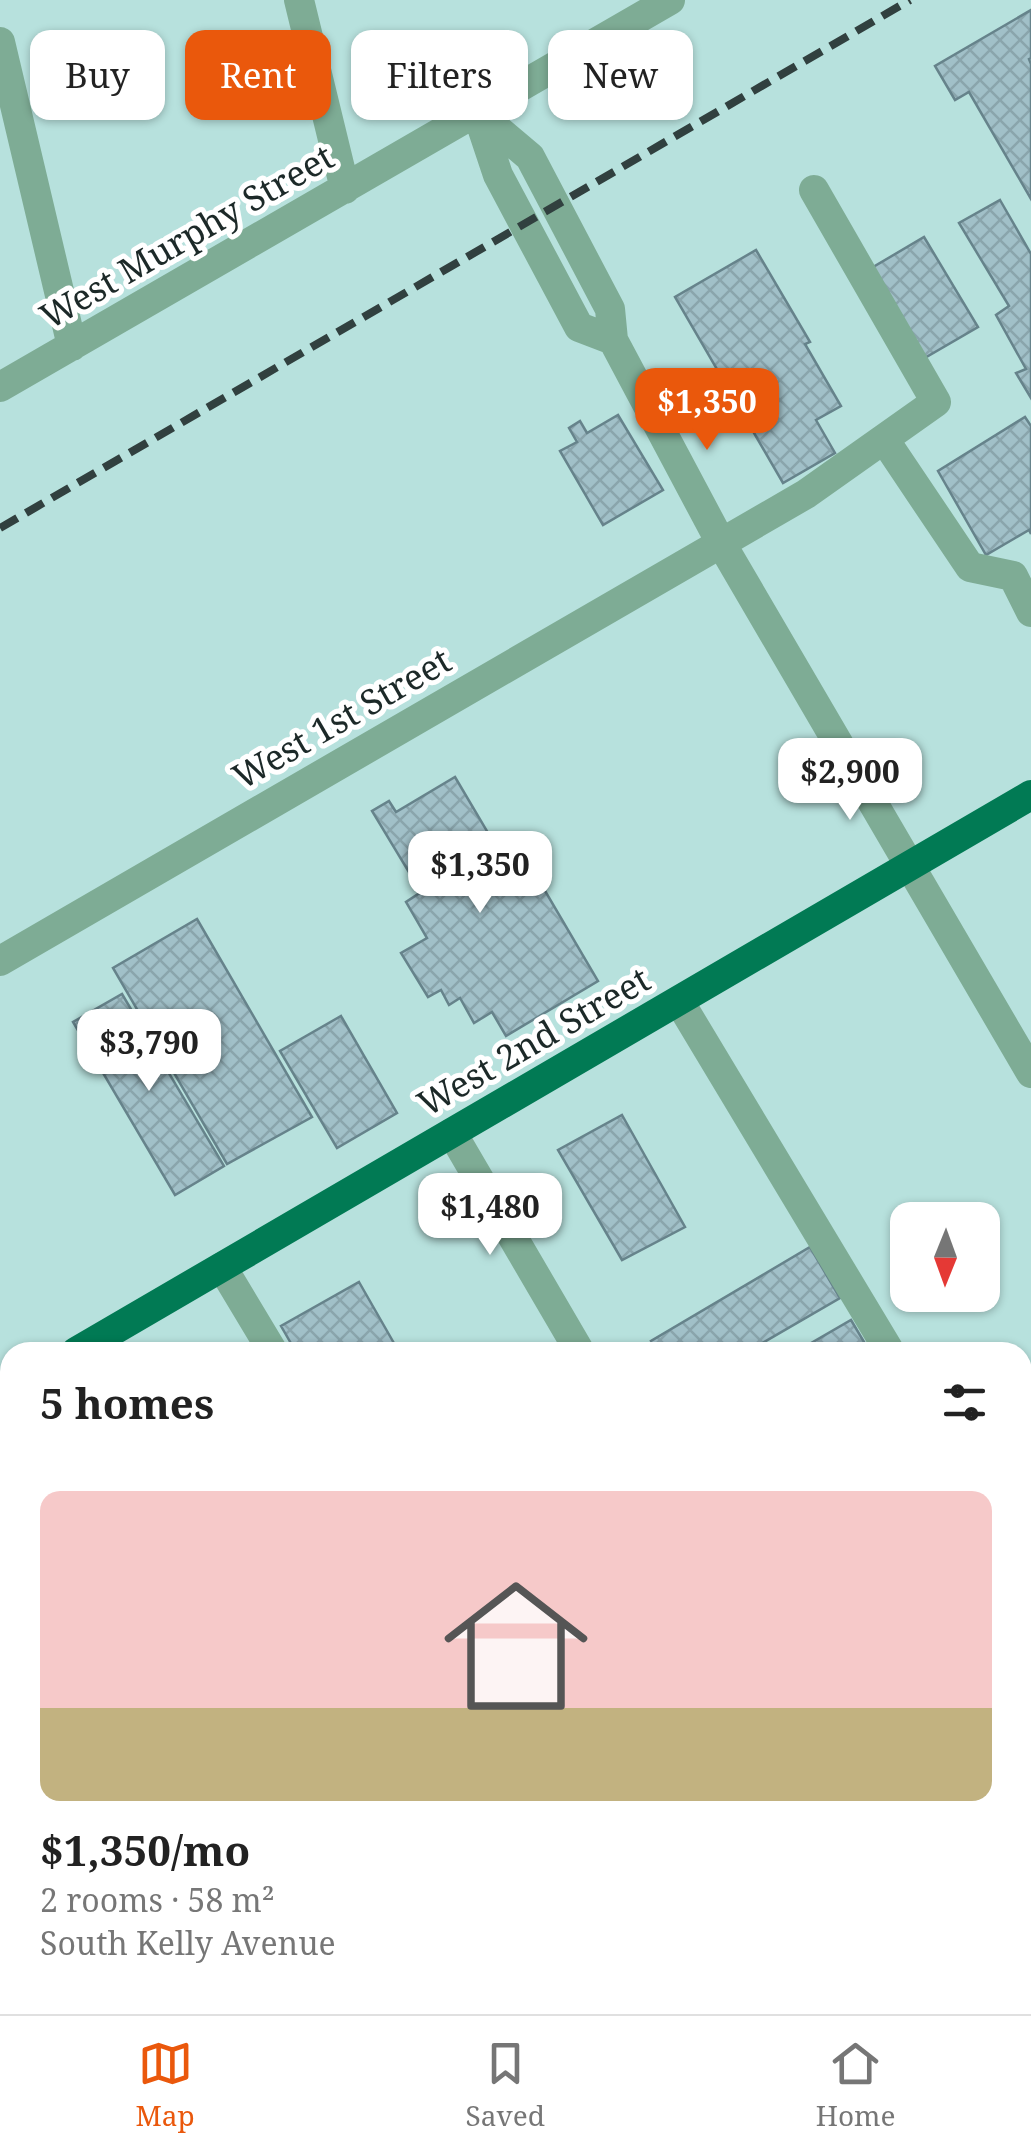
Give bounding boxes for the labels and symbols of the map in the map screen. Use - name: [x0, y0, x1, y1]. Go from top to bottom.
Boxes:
- street label: West Murphy Street: [31, 132, 342, 339]
- pin: $1,350: [626, 368, 788, 453]
- street label: West 1st Street: [223, 636, 459, 799]
- pin: $2,900: [769, 738, 931, 823]
- pin: $1,350: [399, 831, 561, 916]
- street label: West 2nd Street: [409, 955, 658, 1126]
- pin: $3,790: [68, 1009, 230, 1094]
- pin: $1,480: [409, 1173, 571, 1258]
- north arrow: [890, 1202, 1000, 1312]

